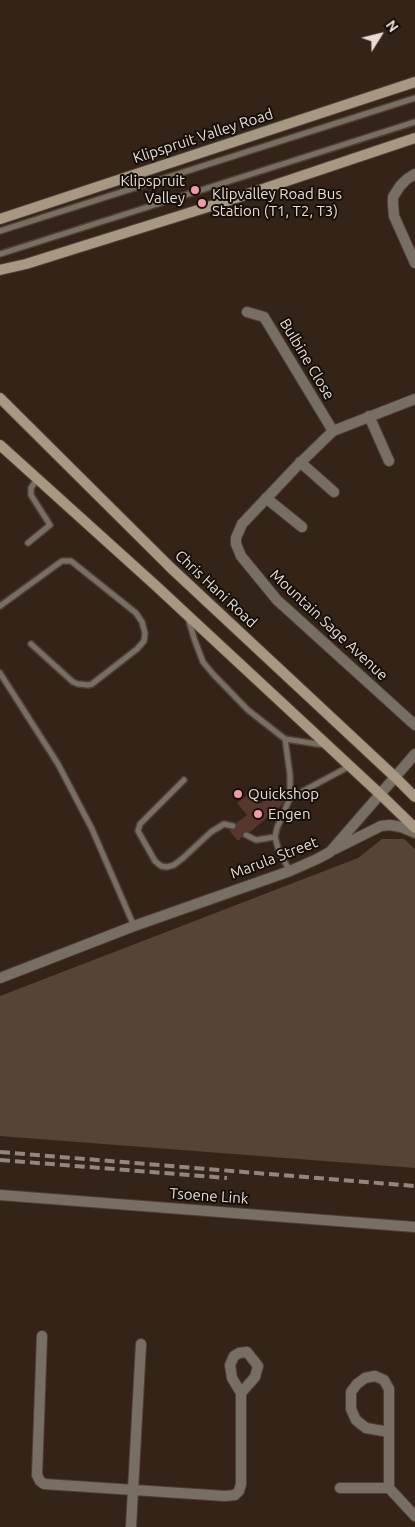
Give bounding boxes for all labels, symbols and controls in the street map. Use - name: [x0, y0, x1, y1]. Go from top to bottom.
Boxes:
- north arrow: [355, 10, 405, 60]
- text: N: [383, 17, 402, 35]
- street label: Klipspruit Valley Road: [131, 105, 275, 167]
- place label: Klipspruit Valley: [120, 172, 185, 207]
- marker: Klipspruit Valley: [189, 184, 201, 196]
- place label: Klipvalley Road Bus Station (T1, T2, T3): [212, 185, 342, 220]
- marker: Klipvalley Road Bus Station (T1, T2, T3): [196, 197, 208, 209]
- street label: Bulbine Close: [276, 315, 338, 403]
- street label: Chris Hani Road: [171, 546, 261, 632]
- street label: Mountain Sage Avenue: [266, 566, 392, 684]
- place label: Quickshop: [248, 785, 319, 803]
- marker: Quickshop: [232, 788, 244, 800]
- place label: Engen: [268, 805, 310, 823]
- marker: Engen: [252, 808, 264, 820]
- street label: Marula Street: [228, 833, 320, 883]
- street label: Tsoene Link: [169, 1184, 249, 1208]

